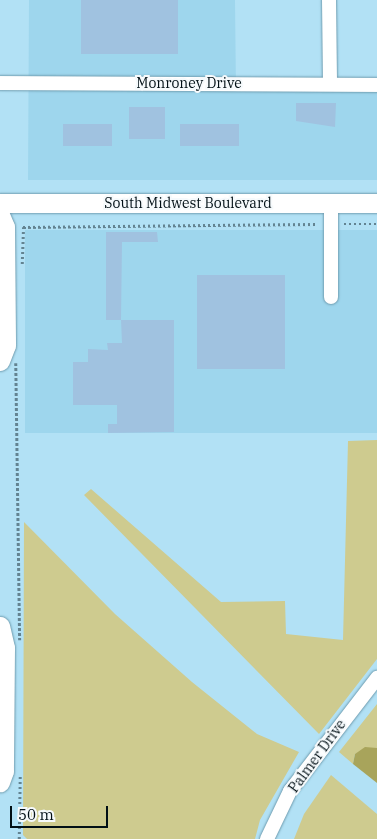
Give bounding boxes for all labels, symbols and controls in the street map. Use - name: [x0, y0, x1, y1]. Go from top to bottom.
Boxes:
- street label: Monroney Drive: [136, 75, 242, 91]
- street label: South Midwest Boulevard: [104, 195, 272, 211]
- street label: Palmer Drive: [285, 716, 349, 796]
- scale bar: [12, 796, 110, 828]
- text: 50 m: [18, 805, 54, 824]

